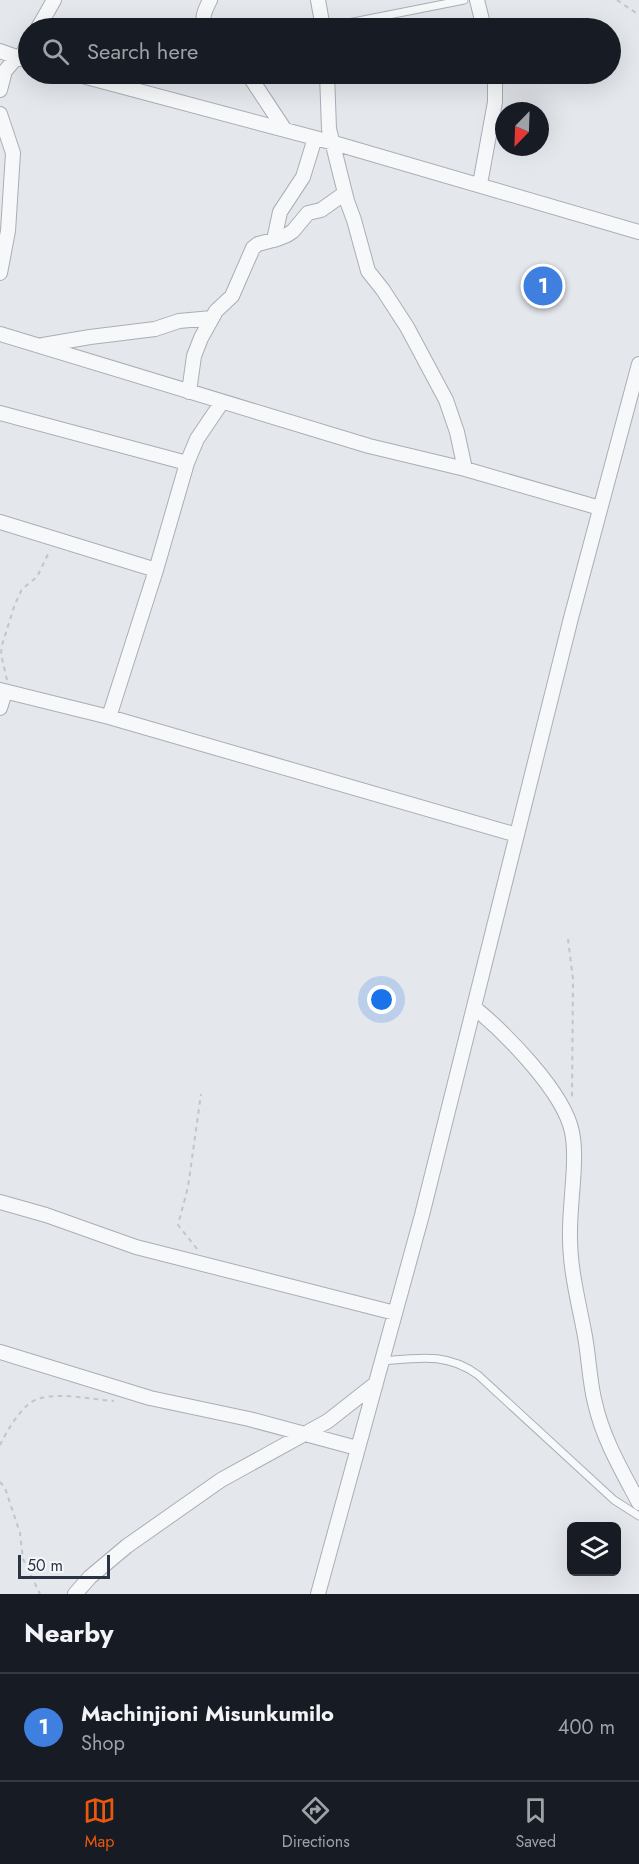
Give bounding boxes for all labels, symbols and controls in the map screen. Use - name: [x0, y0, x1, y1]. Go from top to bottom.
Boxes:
- search box: [18, 18, 621, 84]
- icon: search: [39, 35, 72, 68]
- text: Search here: [87, 35, 198, 67]
- north arrow: [495, 102, 549, 156]
- pin: 1: [524, 264, 562, 308]
- your location: [367, 985, 396, 1014]
- map controls: [567, 1522, 621, 1576]
- button: layers: [567, 1522, 621, 1576]
- scale bar: [18, 1552, 110, 1580]
- text: 50 m: [27, 1554, 63, 1577]
- text: Nearby: [24, 1614, 113, 1652]
- text: Machinjioni Misunkumilo: [81, 1697, 334, 1729]
- text: 1: [38, 1713, 49, 1742]
- text: 400 m: [558, 1713, 615, 1742]
- text: Shop: [81, 1729, 125, 1758]
- tab: Map: [83, 1794, 116, 1853]
- tab: Directions: [282, 1794, 350, 1853]
- tab: Saved: [515, 1794, 556, 1853]

